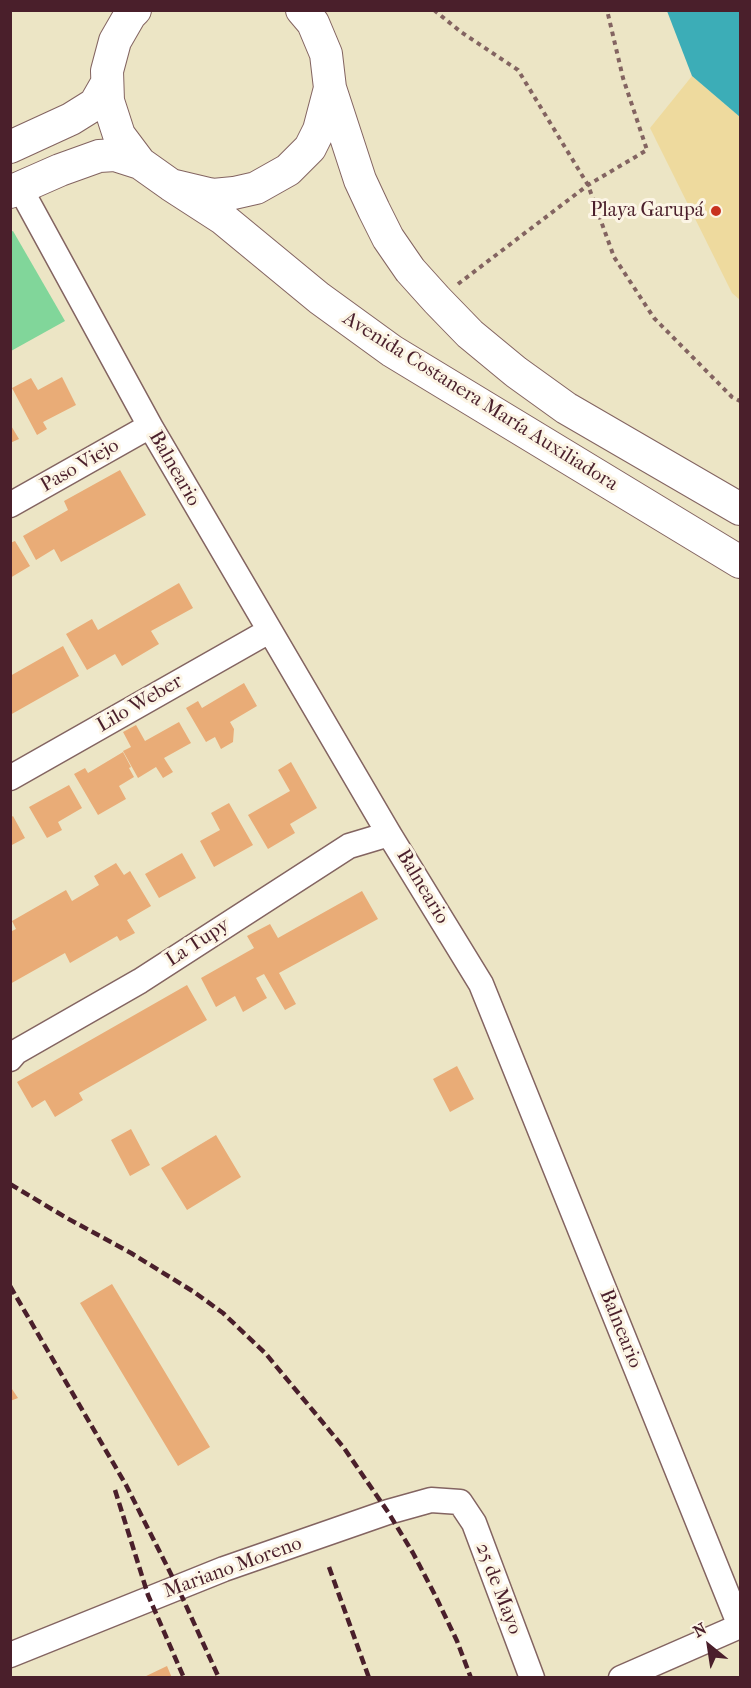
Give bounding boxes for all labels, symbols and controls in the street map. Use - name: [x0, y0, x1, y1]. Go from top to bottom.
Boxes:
- place label: Playa Garupá: [590, 199, 704, 223]
- marker: Playa Garupá: [709, 204, 723, 218]
- street label: Avenida Costanera María Auxiliadora: [338, 307, 622, 497]
- street label: Balneario: [143, 427, 205, 511]
- street label: Paso Viejo: [36, 434, 124, 498]
- street label: Lilo Weber: [93, 670, 187, 738]
- street label: Balneario: [390, 845, 454, 929]
- street label: La Tupy: [162, 914, 234, 972]
- street label: Balneario: [593, 1286, 647, 1372]
- street label: Mariano Moreno: [161, 1532, 305, 1604]
- street label: 25 de Mayo: [470, 1540, 526, 1638]
- north arrow: [679, 1616, 739, 1676]
- text: N: [690, 1619, 710, 1641]

